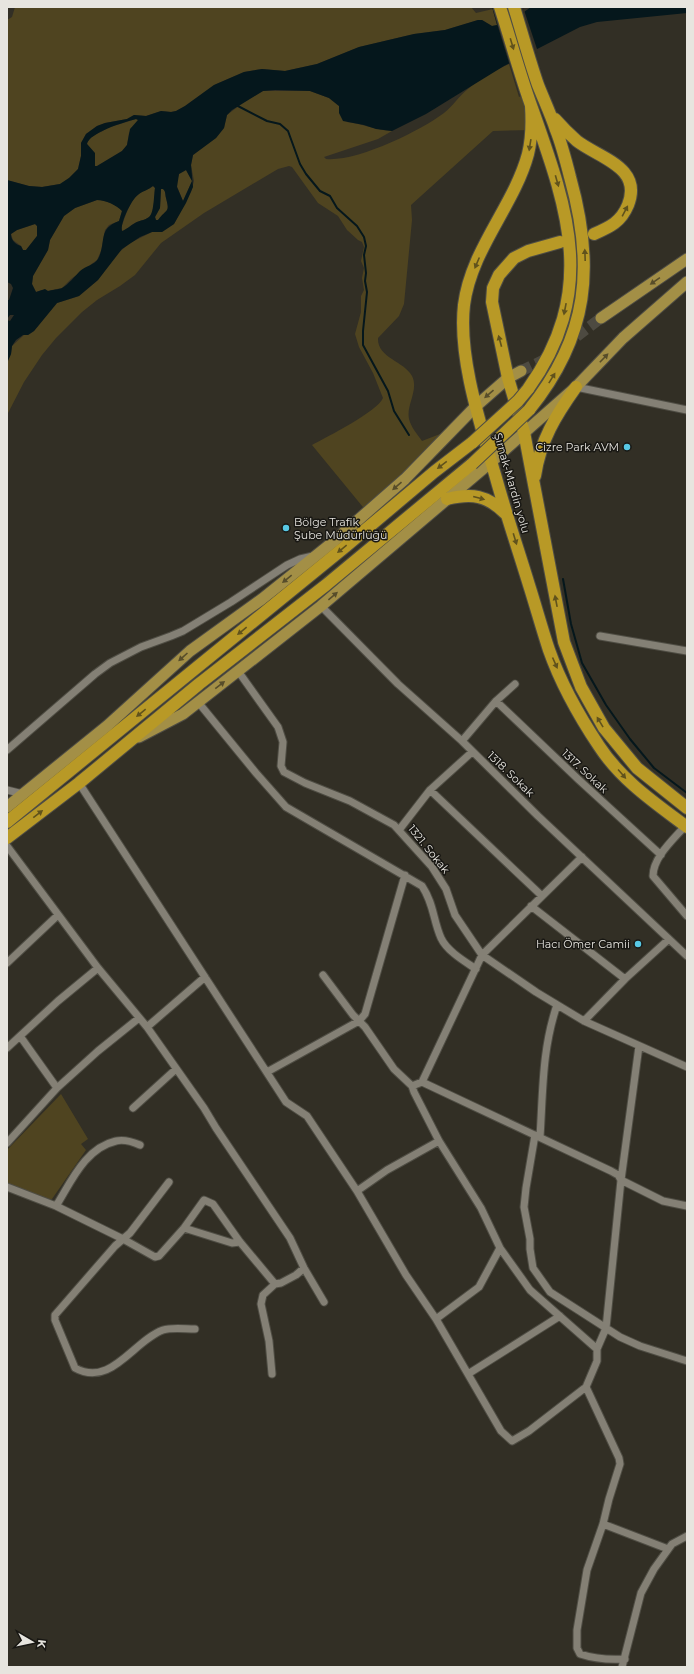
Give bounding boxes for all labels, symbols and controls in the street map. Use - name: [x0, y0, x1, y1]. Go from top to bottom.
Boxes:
- one-way arrow: [509, 39, 515, 51]
- one-way arrow: [527, 139, 533, 151]
- one-way arrow: [554, 175, 560, 187]
- one-way arrow: [621, 205, 628, 217]
- one-way arrow: [581, 249, 588, 261]
- one-way arrow: [473, 257, 479, 269]
- one-way arrow: [650, 277, 660, 285]
- one-way arrow: [562, 303, 568, 315]
- one-way arrow: [496, 334, 502, 347]
- one-way arrow: [599, 353, 609, 363]
- one-way arrow: [548, 373, 556, 383]
- one-way arrow: [485, 389, 494, 398]
- street label: Şırnak-Mardin yolu: [491, 431, 533, 535]
- place label: Cizre Park AVM: [535, 440, 619, 454]
- marker: Cizre Park AVM: [622, 442, 632, 452]
- one-way arrow: [437, 461, 447, 469]
- one-way arrow: [392, 481, 403, 490]
- one-way arrow: [473, 495, 485, 501]
- place label: Bölge Trafik Şube Müdürlüğü: [294, 515, 388, 542]
- marker: Bölge Trafik Şube Müdürlüğü: [281, 523, 291, 533]
- one-way arrow: [512, 534, 518, 546]
- one-way arrow: [337, 545, 348, 553]
- one-way arrow: [282, 574, 293, 583]
- one-way arrow: [328, 591, 338, 600]
- one-way arrow: [553, 595, 559, 607]
- one-way arrow: [236, 627, 247, 636]
- one-way arrow: [178, 652, 189, 661]
- one-way arrow: [552, 657, 558, 669]
- one-way arrow: [215, 681, 226, 690]
- one-way arrow: [135, 709, 146, 718]
- one-way arrow: [597, 716, 604, 728]
- street label: 1317. Sokak: [559, 746, 611, 796]
- street label: 1318. Sokak: [485, 748, 538, 800]
- one-way arrow: [617, 768, 626, 779]
- one-way arrow: [32, 810, 43, 818]
- street label: 1321. Sokak: [405, 822, 453, 877]
- place label: Hacı Ömer Camii: [536, 937, 630, 951]
- marker: Hacı Ömer Camii: [633, 939, 643, 949]
- north arrow: [12, 1622, 52, 1662]
- text: K: [34, 1638, 49, 1650]

